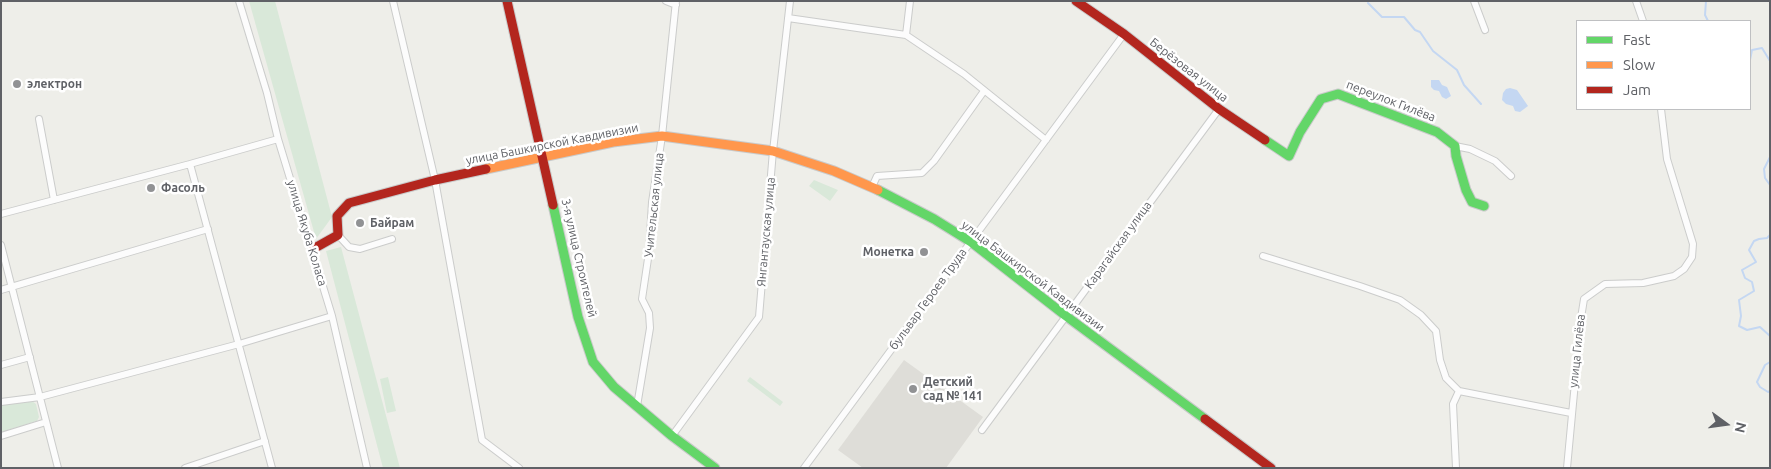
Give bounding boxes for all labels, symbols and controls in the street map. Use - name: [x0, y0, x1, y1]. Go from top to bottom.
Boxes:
- legend: [1576, 20, 1751, 110]
- text: Fast: [1623, 31, 1650, 48]
- street label: Берёзовая улица: [1147, 35, 1231, 105]
- text: Slow: [1623, 56, 1655, 73]
- place label: электрон: [27, 77, 82, 91]
- street label: переулок Гилёва: [1344, 77, 1438, 125]
- marker: электрон: [11, 78, 23, 90]
- text: Jam: [1623, 81, 1651, 98]
- street label: улица Башкирской Кавдивизии: [464, 120, 640, 168]
- street label: Учительская улица: [641, 152, 667, 258]
- street label: Янгантауская улица: [754, 177, 778, 287]
- street label: улица Якуба Коласа: [284, 178, 330, 288]
- place label: Фасоль: [161, 181, 205, 195]
- marker: Фасоль: [145, 182, 157, 194]
- street label: 3-я улица Строителей: [558, 197, 600, 319]
- street label: Карагайская улица: [1081, 198, 1155, 292]
- place label: Байрам: [370, 216, 414, 230]
- marker: Байрам: [354, 217, 366, 229]
- street label: улица Башкирской Кавдивизии: [959, 217, 1107, 335]
- place label: Монетка: [863, 245, 914, 259]
- street label: бульвар Героев Труда: [886, 245, 970, 353]
- marker: Монетка: [918, 246, 930, 258]
- street label: улица Гилёва: [1566, 313, 1588, 389]
- place label: Детский сад № 141: [923, 375, 983, 403]
- marker: Детский сад № 141: [907, 383, 919, 395]
- north arrow: [1701, 399, 1751, 449]
- text: N: [1732, 421, 1750, 435]

